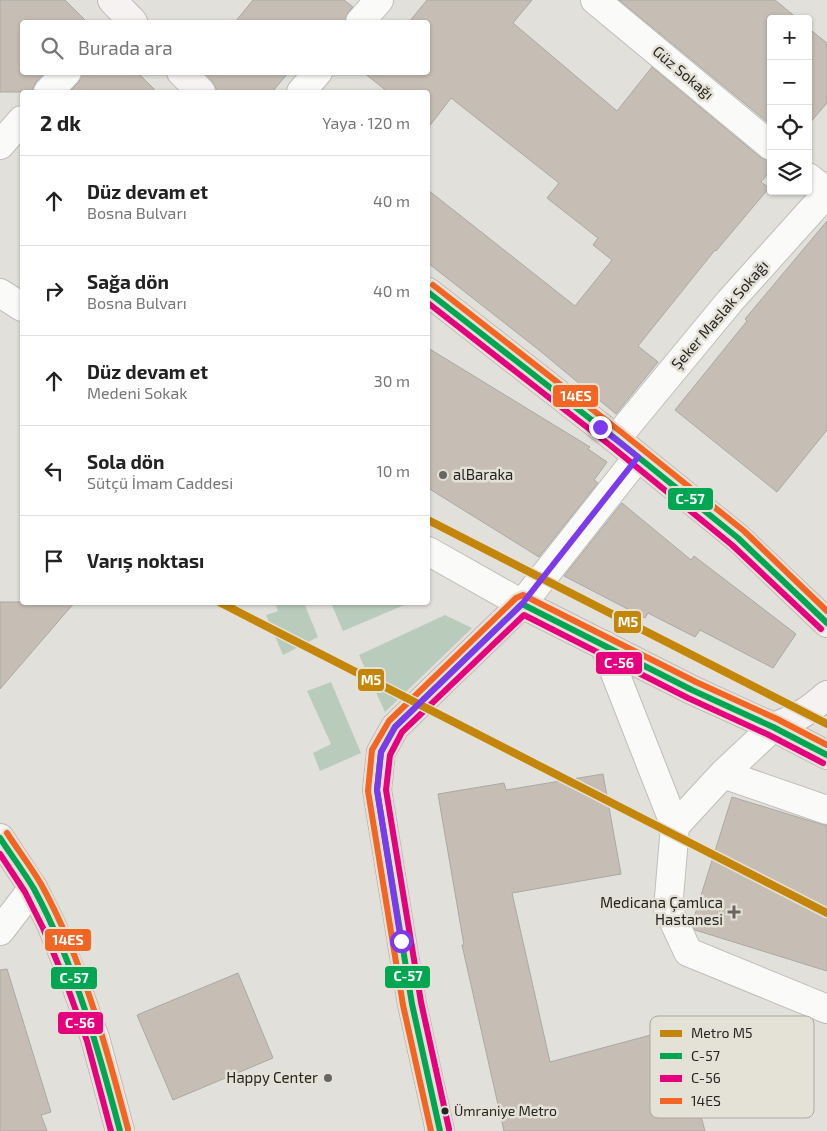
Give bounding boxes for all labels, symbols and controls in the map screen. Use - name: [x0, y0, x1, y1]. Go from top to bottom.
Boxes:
- map controls: [767, 15, 812, 195]
- button: +: [767, 15, 812, 60]
- search box: [20, 20, 430, 75]
- icon: search: [38, 34, 66, 62]
- text: Burada ara: [78, 36, 173, 59]
- street label: Güz Sokağı: [650, 42, 718, 103]
- button: −: [767, 60, 812, 105]
- button: locate: [767, 105, 812, 150]
- text: 2 dk: [40, 110, 81, 135]
- text: Yaya · 120 m: [322, 113, 410, 132]
- button: layers: [767, 150, 812, 195]
- text: Düz devam et: [87, 180, 208, 203]
- icon: ahead: [40, 187, 68, 215]
- text: 40 m: [373, 191, 410, 210]
- text: Bosna Bulvarı: [87, 203, 187, 222]
- street label: Şeker Maslak Sokağı: [667, 256, 772, 373]
- text: Sağa dön: [87, 270, 169, 293]
- icon: right: [40, 277, 68, 305]
- text: 40 m: [373, 281, 410, 300]
- text: Bosna Bulvarı: [87, 293, 187, 312]
- text: Düz devam et: [87, 360, 208, 383]
- icon: ahead: [40, 367, 68, 395]
- text: 30 m: [374, 371, 410, 390]
- text: Medeni Sokak: [87, 383, 187, 402]
- line badge: 14ES: [552, 384, 599, 408]
- text: 14ES: [560, 387, 592, 404]
- route end: [589, 416, 612, 439]
- text: Sola dön: [87, 450, 164, 473]
- icon: left: [40, 457, 68, 485]
- text: 10 m: [376, 461, 410, 480]
- place label: alBaraka: [453, 465, 513, 483]
- marker: alBaraka: [437, 469, 449, 481]
- text: Sütçü İmam Caddesi: [87, 473, 233, 492]
- line badge: C-57: [667, 487, 714, 511]
- text: C-57: [675, 490, 705, 507]
- icon: arrive: [40, 547, 68, 575]
- text: Varış noktası: [87, 549, 204, 572]
- line badge: M5: [613, 610, 642, 634]
- text: M5: [618, 613, 639, 630]
- line badge: C-56: [595, 651, 643, 675]
- text: C-56: [604, 654, 634, 671]
- line badge: M5: [357, 668, 385, 692]
- text: M5: [361, 671, 382, 688]
- place label: Medicana Çamlıca Hastanesi: [600, 893, 723, 928]
- marker: Medicana Çamlıca Hastanesi: [727, 905, 741, 919]
- line badge: 14ES: [44, 928, 92, 952]
- route start: [390, 930, 413, 953]
- text: 14ES: [52, 931, 84, 948]
- line badge: C-57: [384, 965, 431, 989]
- line badge: C-57: [50, 966, 98, 990]
- text: C-57: [393, 967, 423, 984]
- text: C-57: [59, 969, 89, 986]
- line badge: C-56: [57, 1011, 104, 1035]
- text: C-56: [65, 1014, 95, 1031]
- legend: [650, 1016, 814, 1118]
- text: Metro M5: [691, 1024, 752, 1041]
- text: C-57: [691, 1047, 720, 1064]
- place label: Happy Center: [226, 1068, 318, 1086]
- text: C-56: [691, 1069, 721, 1086]
- marker: Happy Center: [322, 1072, 334, 1084]
- text: 14ES: [691, 1092, 721, 1109]
- place label: Ümraniye Metro: [454, 1102, 557, 1119]
- marker: Ümraniye Metro: [440, 1106, 450, 1116]

